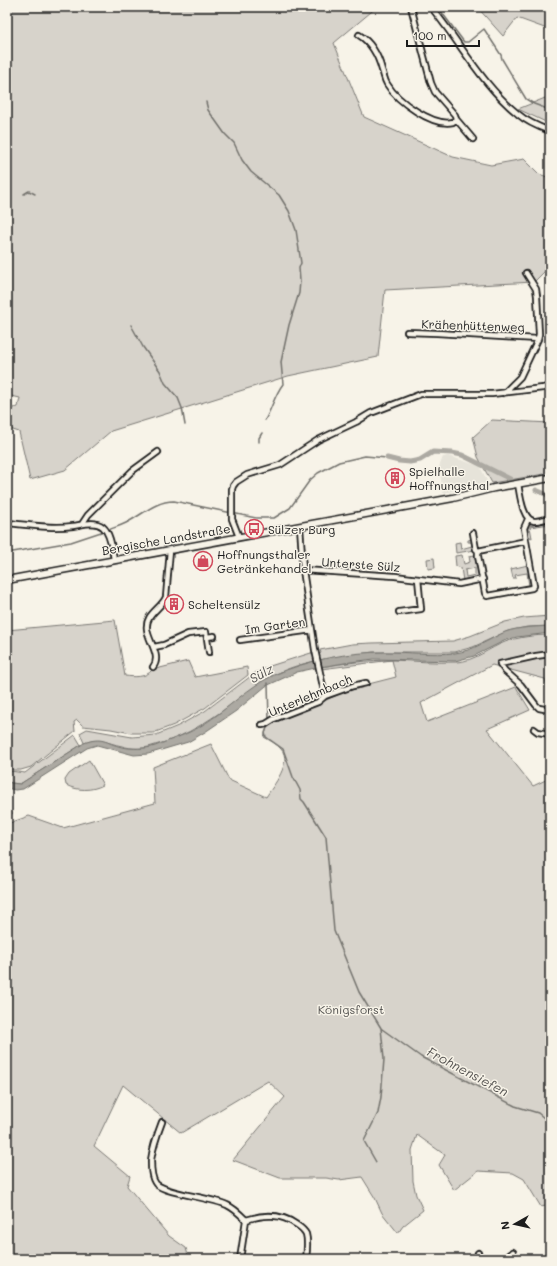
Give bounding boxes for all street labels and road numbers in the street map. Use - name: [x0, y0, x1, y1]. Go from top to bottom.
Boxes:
- street label: Krähenhüttenweg: [421, 315, 525, 335]
- street label: Bergische Landstraße: [101, 520, 231, 558]
- street label: Unterste Sülz: [321, 553, 401, 575]
- street label: Im Garten: [244, 613, 306, 637]
- street label: Unterlehmbach: [266, 670, 354, 720]

